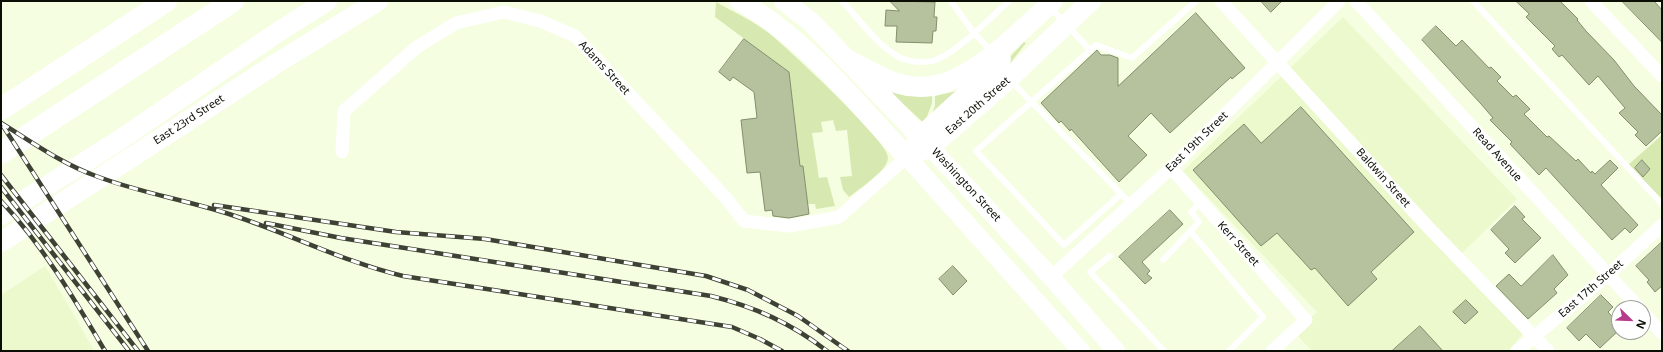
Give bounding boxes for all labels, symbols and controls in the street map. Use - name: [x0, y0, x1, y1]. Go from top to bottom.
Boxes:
- street label: Adams Street: [576, 38, 632, 98]
- street label: East 20th Street: [943, 74, 1013, 138]
- street label: East 23rd Street: [151, 92, 227, 148]
- street label: East 19th Street: [1163, 109, 1231, 175]
- street label: Read Avenue: [1470, 126, 1524, 184]
- street label: Washington Street: [929, 146, 1003, 224]
- street label: Baldwin Street: [1353, 146, 1413, 210]
- street label: Kerr Street: [1214, 219, 1262, 269]
- street label: East 17th Street: [1556, 257, 1626, 321]
- north arrow: [1611, 300, 1651, 340]
- text: N: [1633, 317, 1650, 332]

